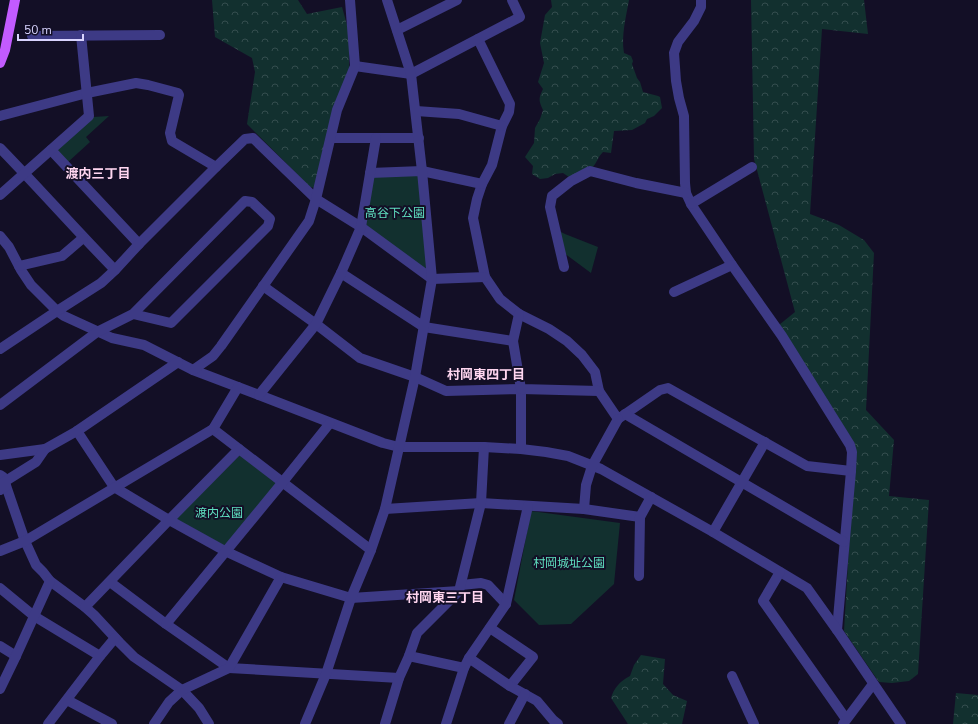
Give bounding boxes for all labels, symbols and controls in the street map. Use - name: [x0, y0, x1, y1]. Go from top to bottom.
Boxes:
- scale bar: [18, 16, 83, 42]
- text: 50 m: [24, 22, 52, 38]
- district label: 渡内三丁目: [65, 165, 131, 183]
- park label: 高谷下公園: [365, 205, 425, 221]
- district label: 村岡東四丁目: [447, 366, 525, 384]
- park label: 渡内公園: [195, 505, 243, 521]
- park label: 村岡城址公園: [533, 555, 605, 571]
- district label: 村岡東三丁目: [406, 589, 484, 607]

